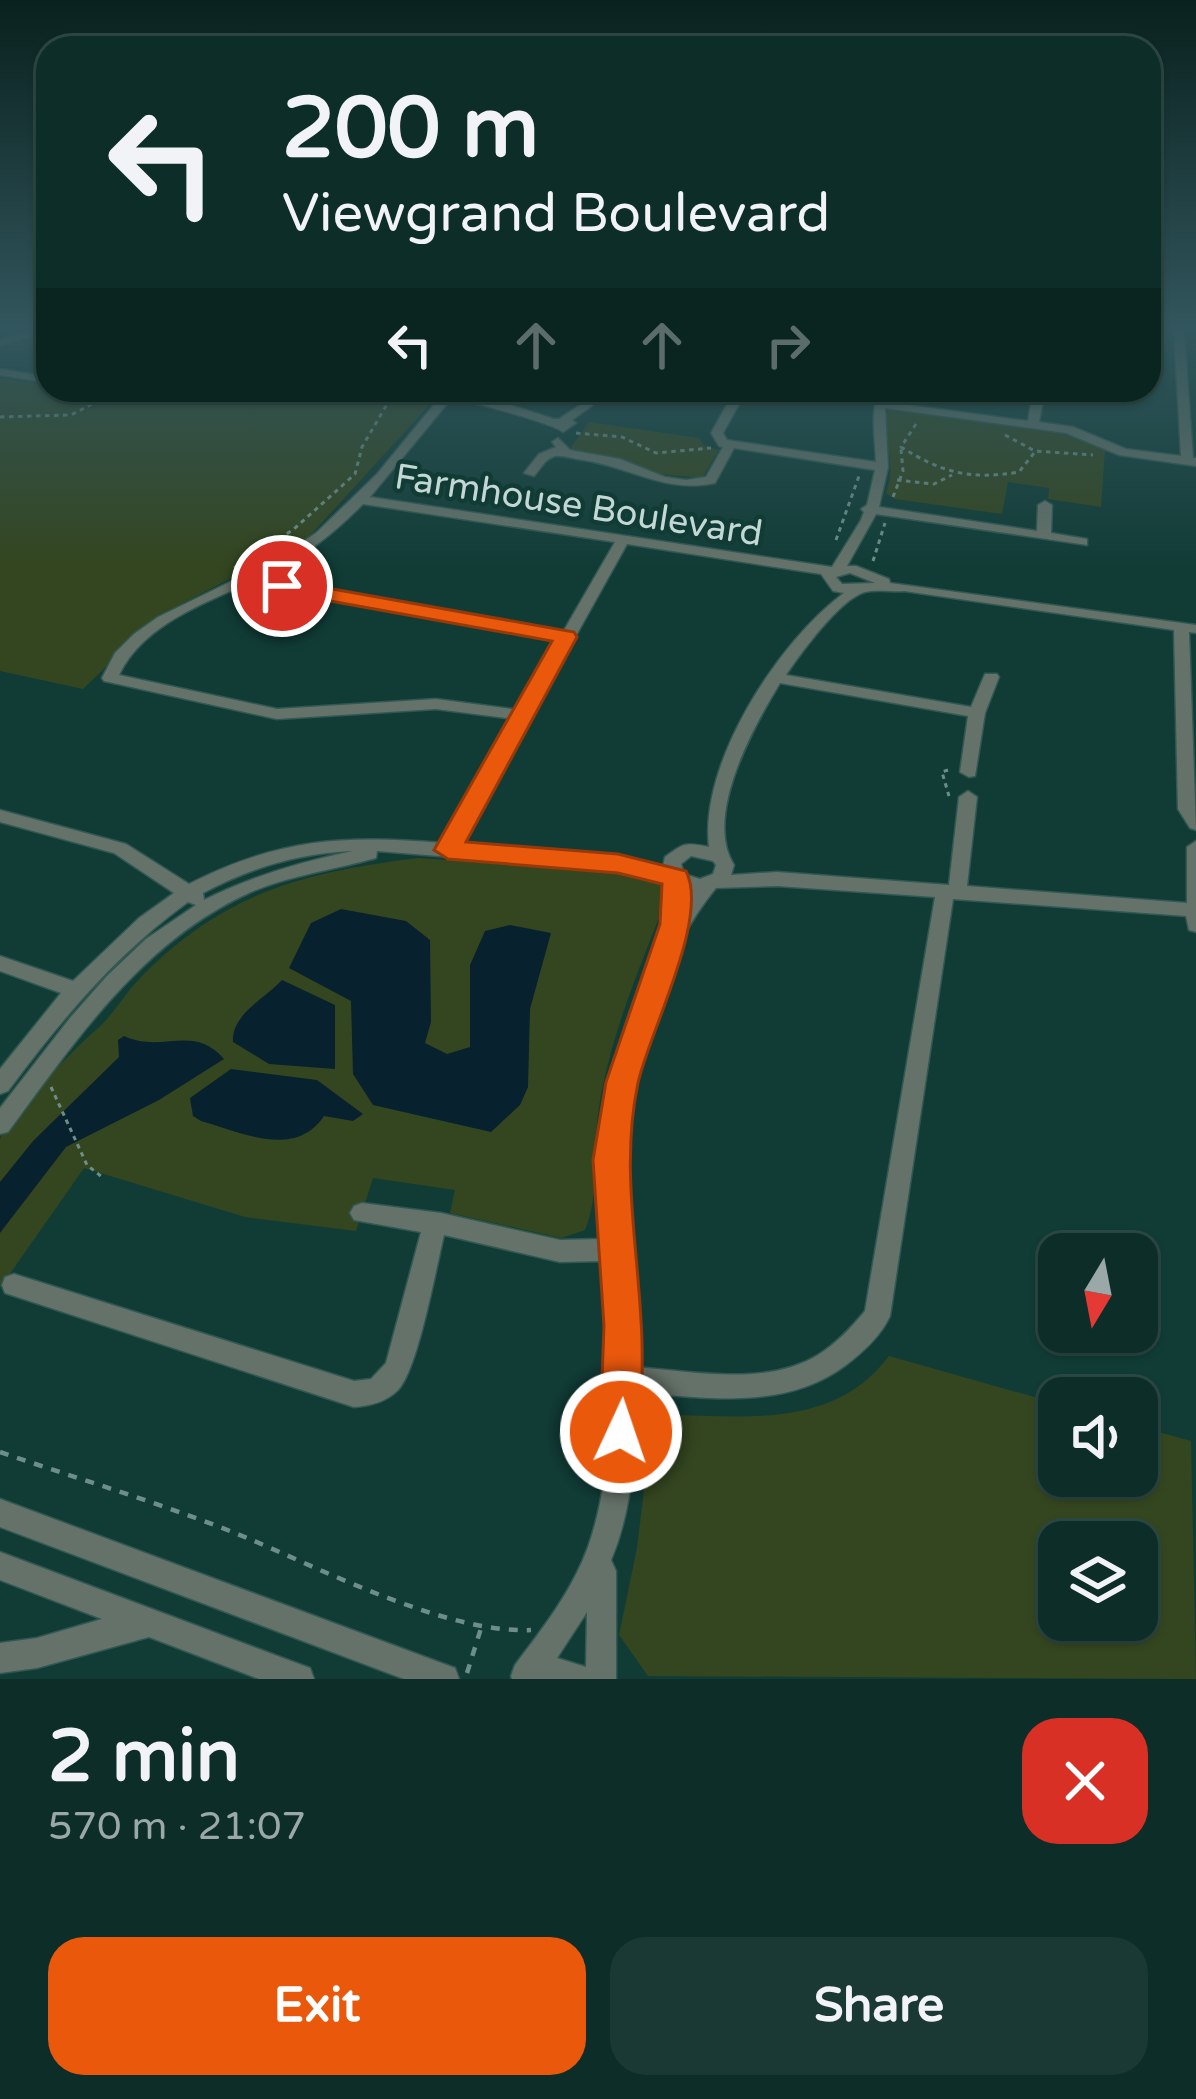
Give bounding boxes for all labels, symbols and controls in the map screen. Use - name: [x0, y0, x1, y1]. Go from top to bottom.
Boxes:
- text: 200 m: [282, 79, 539, 180]
- icon: left: [84, 84, 240, 240]
- text: Viewgrand Boulevard: [282, 181, 830, 246]
- icon: left: [377, 312, 443, 378]
- icon: ahead: [503, 312, 569, 378]
- icon: ahead: [629, 312, 695, 378]
- icon: right: [755, 312, 821, 378]
- street label: Farmhouse Boulevard: [392, 455, 766, 556]
- pin: [231, 535, 333, 637]
- icon: arrive: [249, 553, 315, 619]
- north arrow: [1038, 1233, 1158, 1353]
- map controls: [1038, 1233, 1158, 1641]
- position arrow: [558, 1369, 684, 1495]
- button: sound: [1038, 1377, 1158, 1497]
- button: layers: [1038, 1521, 1158, 1641]
- text: 2 min: [48, 1714, 240, 1801]
- button: close: [1022, 1718, 1148, 1844]
- text: 570 m · 21:07: [48, 1803, 306, 1850]
- button: Exit: [48, 1937, 586, 2075]
- button: Share: [610, 1937, 1148, 2075]

